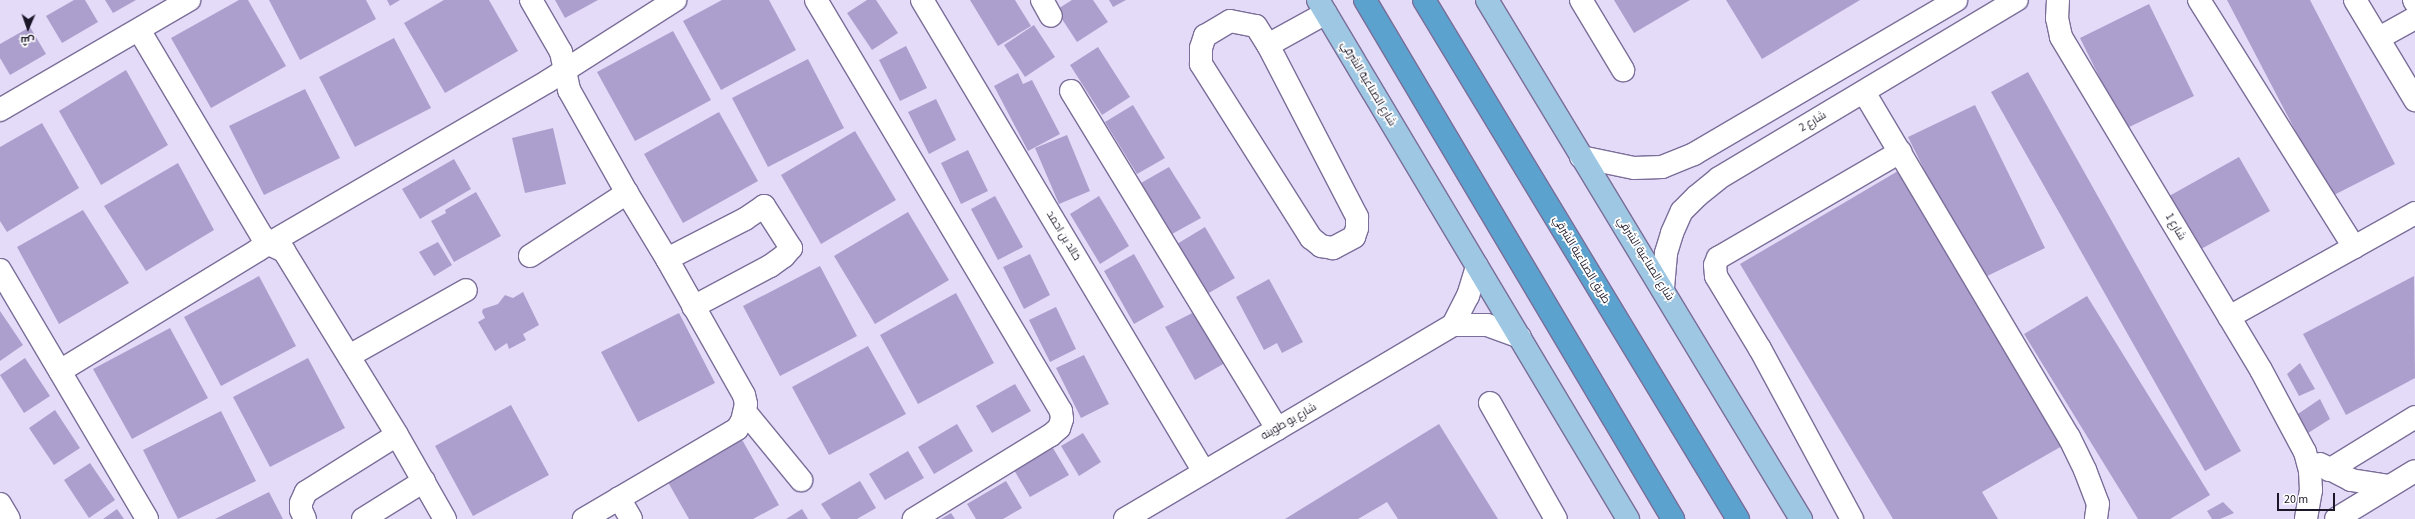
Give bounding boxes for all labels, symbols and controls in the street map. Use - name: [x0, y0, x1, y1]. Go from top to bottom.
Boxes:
- north arrow: [8, 8, 48, 48]
- text: ش: [20, 33, 35, 48]
- street label: شارع الصناعية الشرقي: [1338, 39, 1398, 129]
- street label: شارع 2: [1797, 109, 1829, 135]
- street label: خالد بن احمد: [1043, 209, 1083, 263]
- street label: شارع 1: [2162, 211, 2188, 243]
- street label: طريق الصناعية الشرقي: [1550, 214, 1612, 306]
- street label: شارع الصناعية الشرقي: [1614, 215, 1676, 303]
- street label: شارع بو طوينه: [1259, 401, 1319, 443]
- scale bar: [2279, 485, 2337, 511]
- text: 20 m: [2284, 491, 2308, 508]

